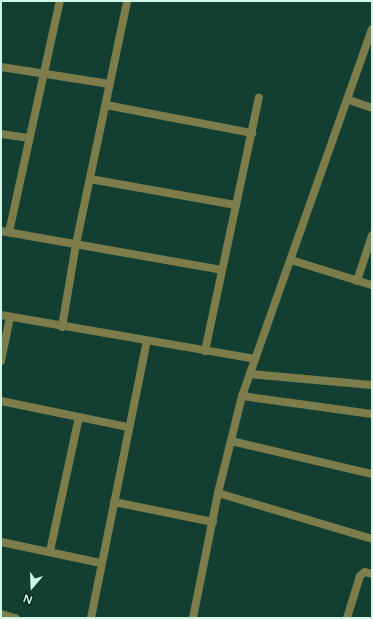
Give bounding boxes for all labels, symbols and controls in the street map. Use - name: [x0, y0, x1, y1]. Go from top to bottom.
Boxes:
- north arrow: [12, 567, 52, 607]
- text: N: [22, 591, 34, 606]

